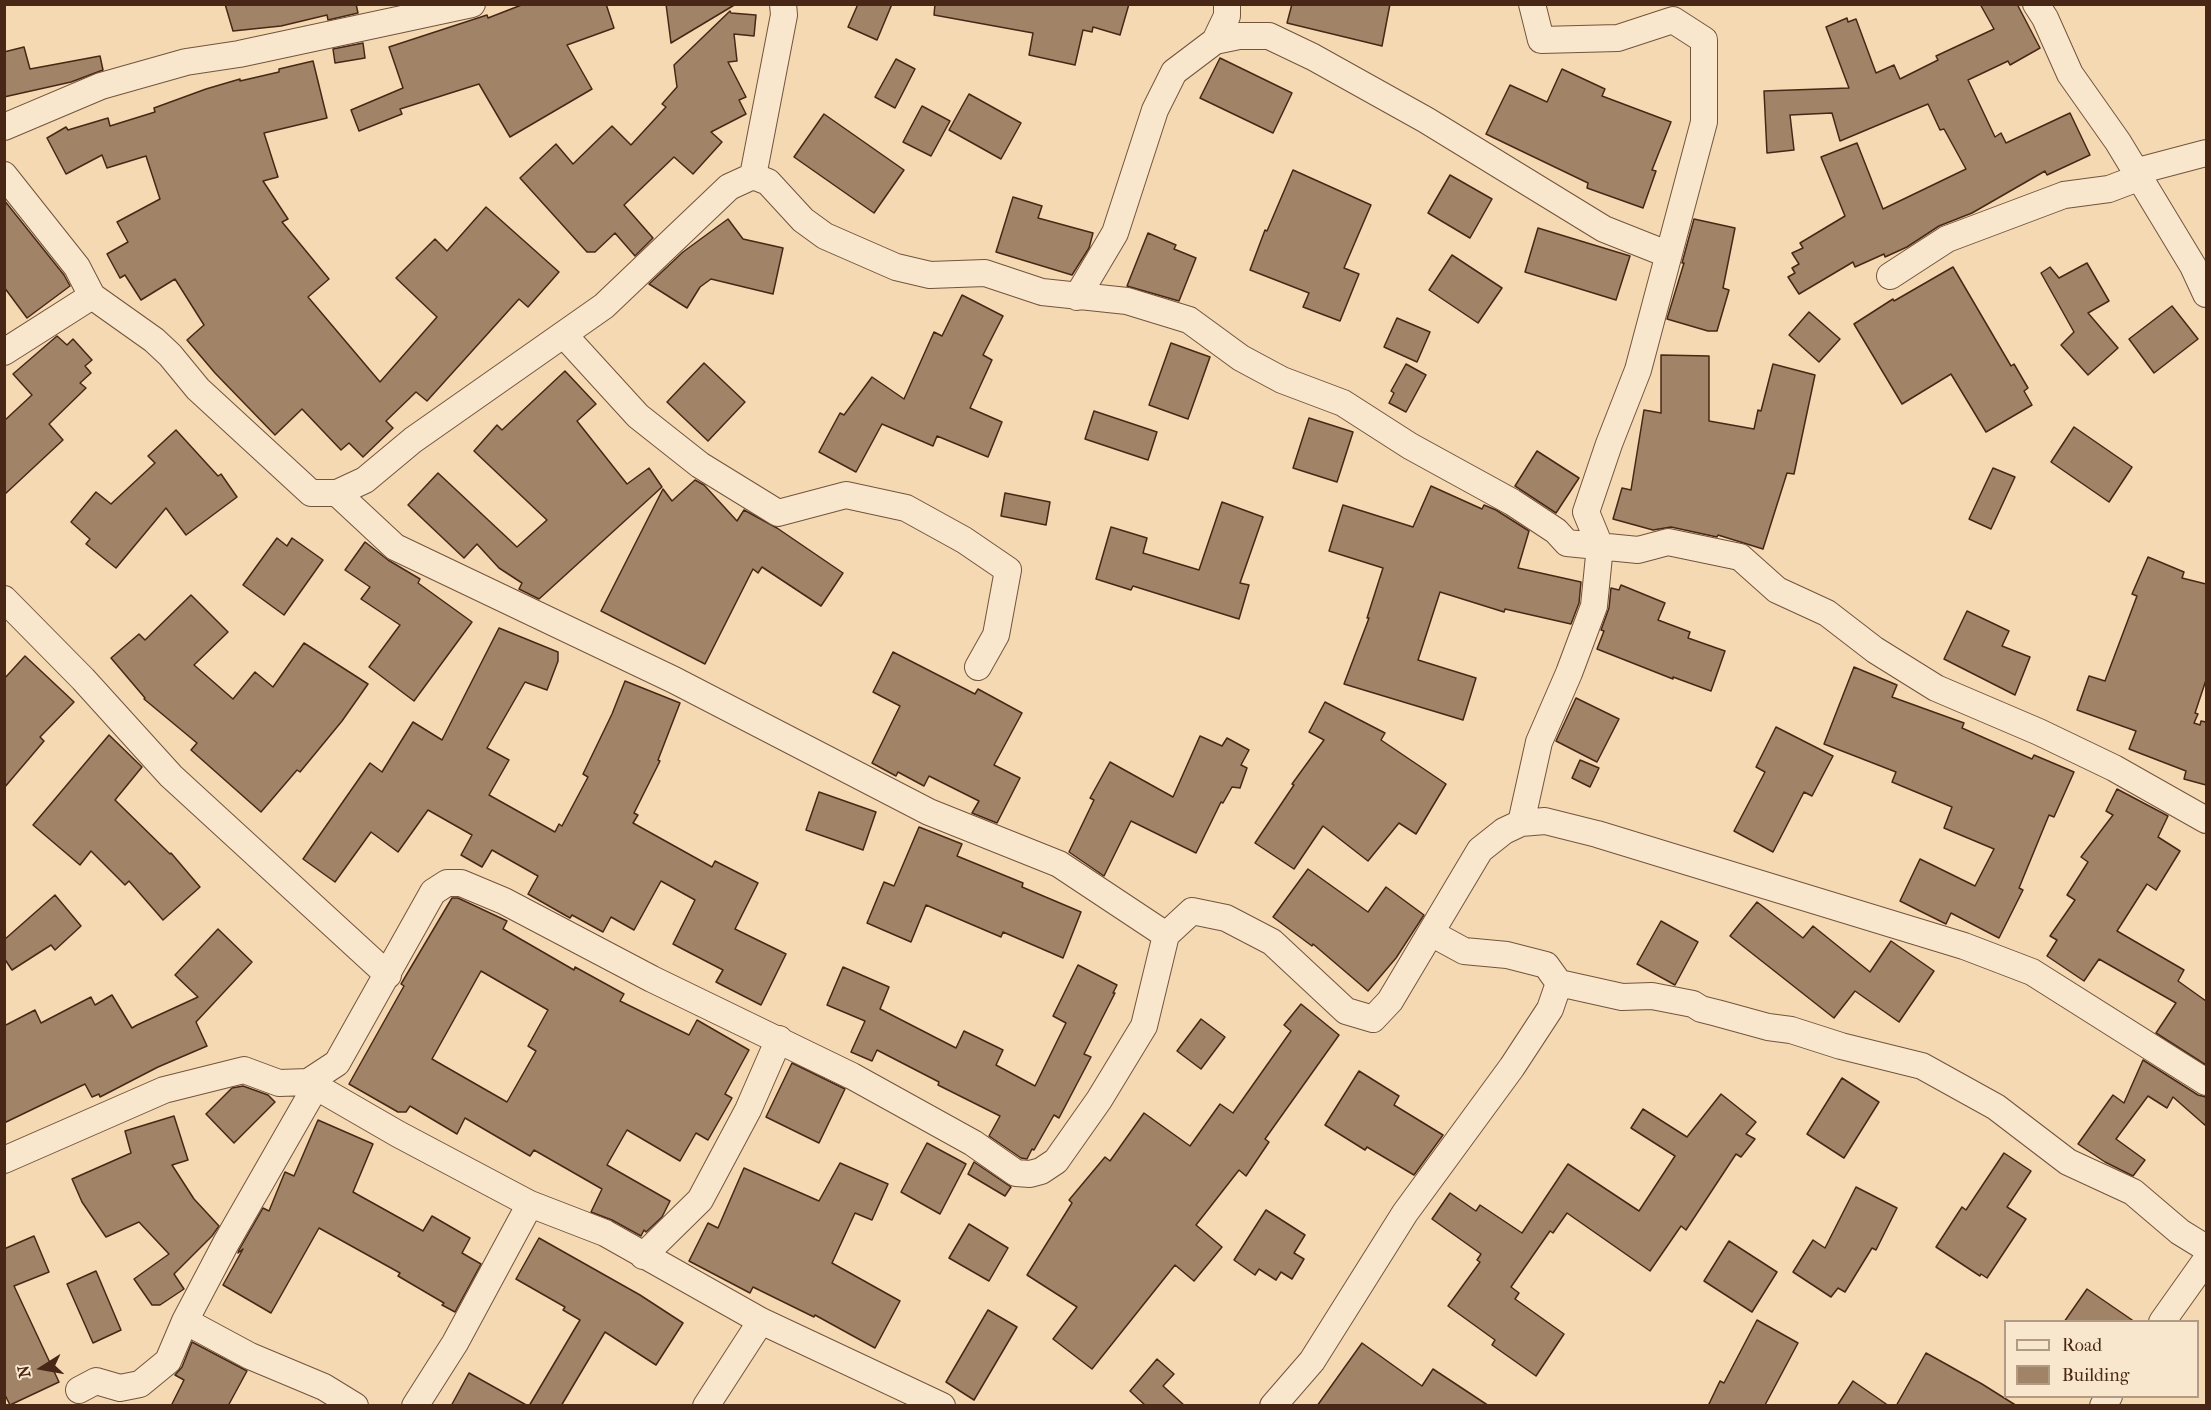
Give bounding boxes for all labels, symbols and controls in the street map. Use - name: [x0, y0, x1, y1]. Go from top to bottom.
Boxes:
- legend: [2004, 1320, 2199, 1398]
- text: Road: [2062, 1335, 2102, 1356]
- north arrow: [12, 1338, 72, 1398]
- text: N: [13, 1364, 34, 1379]
- text: Building: [2062, 1365, 2129, 1386]

